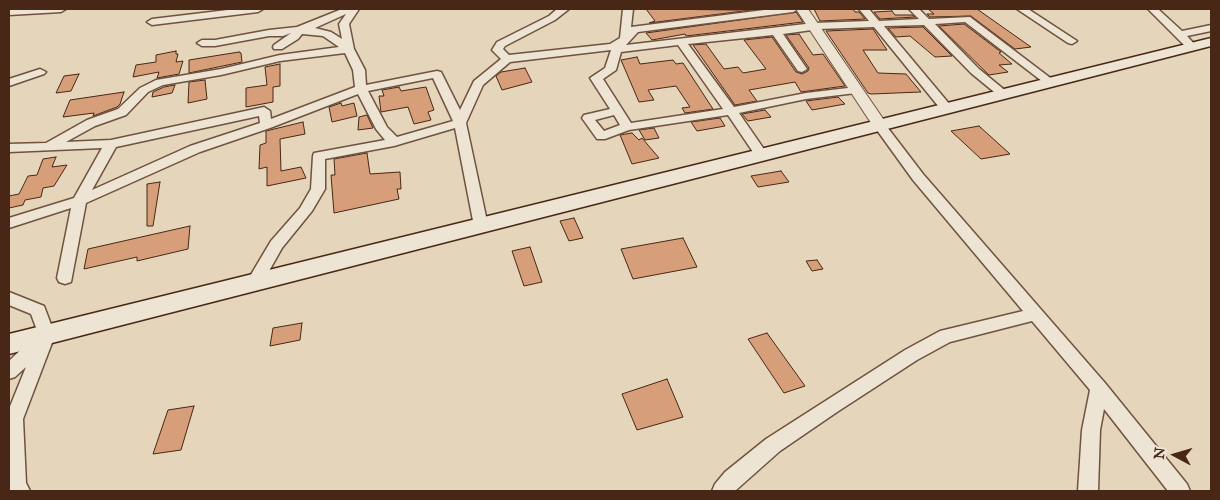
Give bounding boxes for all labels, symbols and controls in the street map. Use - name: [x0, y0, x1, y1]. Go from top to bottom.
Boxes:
- north arrow: [1150, 430, 1200, 480]
- text: N: [1151, 447, 1169, 460]

